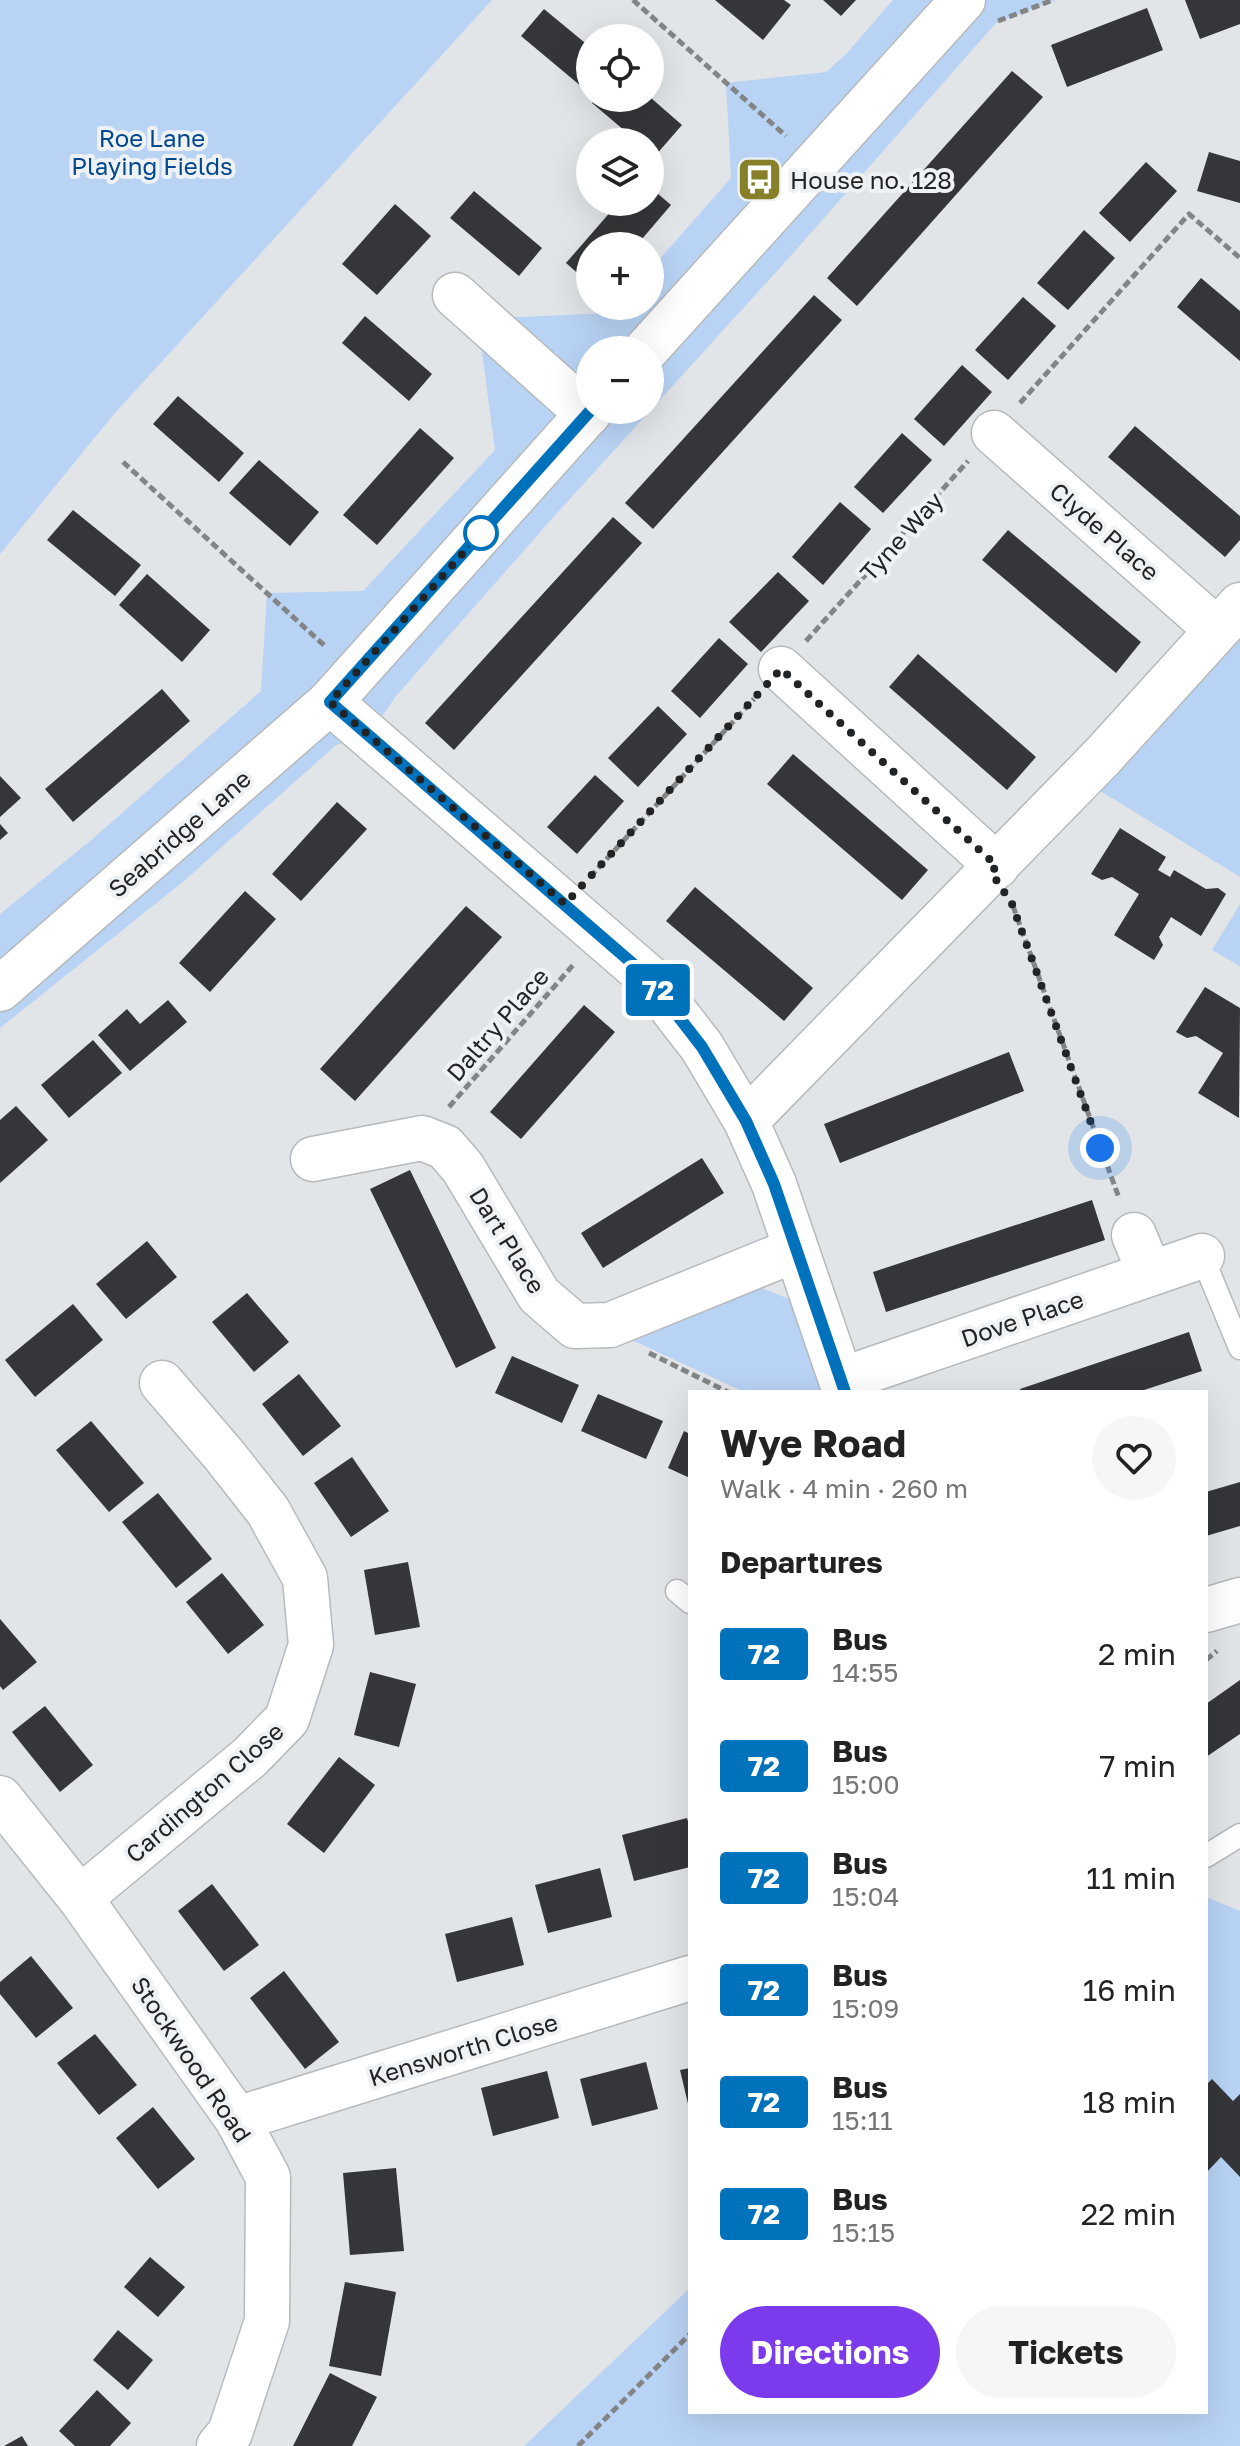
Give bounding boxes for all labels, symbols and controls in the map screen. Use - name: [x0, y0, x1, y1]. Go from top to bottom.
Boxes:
- map controls: [576, 24, 664, 424]
- button: locate: [576, 24, 664, 112]
- park label: Roe Lane Playing Fields: [71, 123, 233, 180]
- button: layers: [576, 128, 664, 216]
- bus stop icon: House no. 128: [735, 155, 783, 203]
- place label: House no. 128: [790, 165, 952, 194]
- button: +: [576, 232, 664, 320]
- button: −: [576, 336, 664, 424]
- street label: Clyde Place: [1044, 476, 1166, 586]
- street label: Tyne Way: [854, 486, 948, 586]
- unlabelled marker: [464, 516, 498, 550]
- street label: Seabridge Lane: [102, 763, 256, 903]
- street label: Daltry Place: [440, 961, 554, 1087]
- line badge: 72: [622, 964, 694, 1016]
- text: 72: [642, 973, 674, 1006]
- your location: [1080, 1128, 1120, 1168]
- street label: Dart Place: [464, 1182, 552, 1298]
- street label: Dove Place: [957, 1284, 1087, 1352]
- button: heart: [1092, 1416, 1176, 1500]
- text: Wye Road: [720, 1420, 906, 1465]
- text: Walk · 4 min · 260 m: [720, 1473, 968, 1504]
- text: Departures: [720, 1544, 883, 1580]
- text: Bus: [832, 1621, 888, 1657]
- text: 2 min: [1098, 1636, 1176, 1672]
- text: 72: [748, 1637, 780, 1670]
- text: 14:55: [832, 1657, 898, 1688]
- street label: Cardington Close: [119, 1716, 289, 1868]
- text: Bus: [832, 1733, 888, 1769]
- text: 7 min: [1100, 1748, 1176, 1784]
- text: 72: [748, 1749, 780, 1782]
- text: 15:00: [832, 1769, 900, 1800]
- text: Bus: [832, 1845, 888, 1881]
- text: 11 min: [1086, 1860, 1176, 1896]
- text: 72: [748, 1861, 780, 1894]
- text: 15:04: [832, 1881, 899, 1912]
- text: Bus: [832, 1957, 888, 1993]
- street label: Stockwood Road: [126, 1971, 258, 2147]
- text: 16 min: [1083, 1972, 1176, 2008]
- text: 72: [748, 1973, 780, 2006]
- text: 15:09: [832, 1993, 899, 2024]
- street label: Kensworth Close: [365, 2006, 561, 2092]
- text: Bus: [832, 2069, 888, 2105]
- text: 18 min: [1083, 2084, 1176, 2120]
- text: 72: [748, 2085, 780, 2118]
- text: 15:11: [832, 2105, 893, 2136]
- text: Bus: [832, 2181, 888, 2217]
- text: 22 min: [1081, 2196, 1176, 2232]
- text: 72: [748, 2197, 780, 2230]
- text: 15:15: [832, 2217, 895, 2248]
- button: Directions: [720, 2306, 940, 2398]
- button: Tickets: [956, 2306, 1176, 2398]

